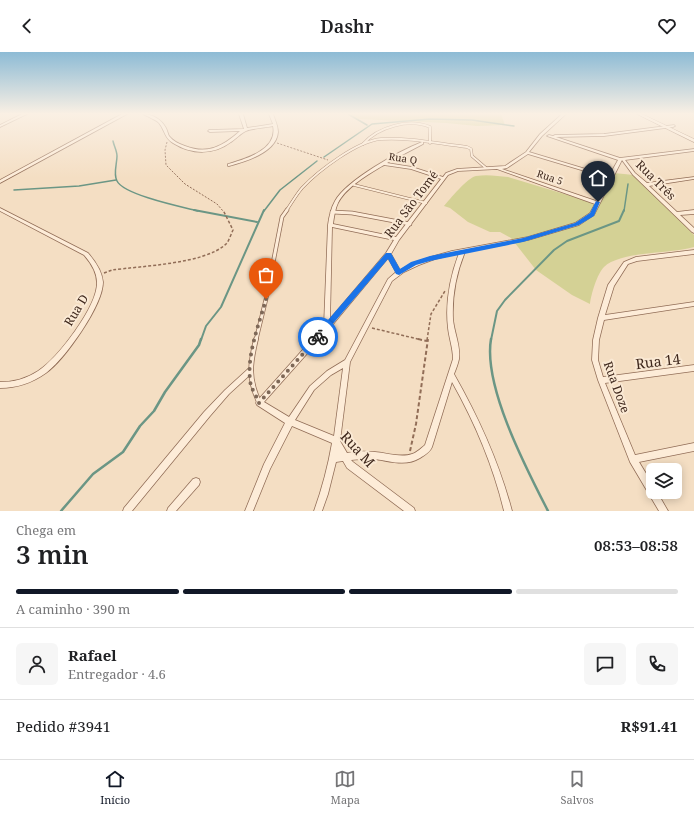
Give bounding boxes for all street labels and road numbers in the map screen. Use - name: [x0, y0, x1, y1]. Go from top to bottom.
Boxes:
- street label: Rua Q: [388, 149, 418, 167]
- street label: Rua Três: [632, 156, 680, 204]
- street label: Rua 5: [535, 166, 565, 188]
- street label: Rua São Tomé: [380, 167, 442, 241]
- street label: Rua D: [60, 291, 92, 329]
- street label: Rua 14: [634, 349, 682, 373]
- street label: Rua Doze: [600, 359, 634, 415]
- street label: Rua M: [336, 427, 380, 471]

